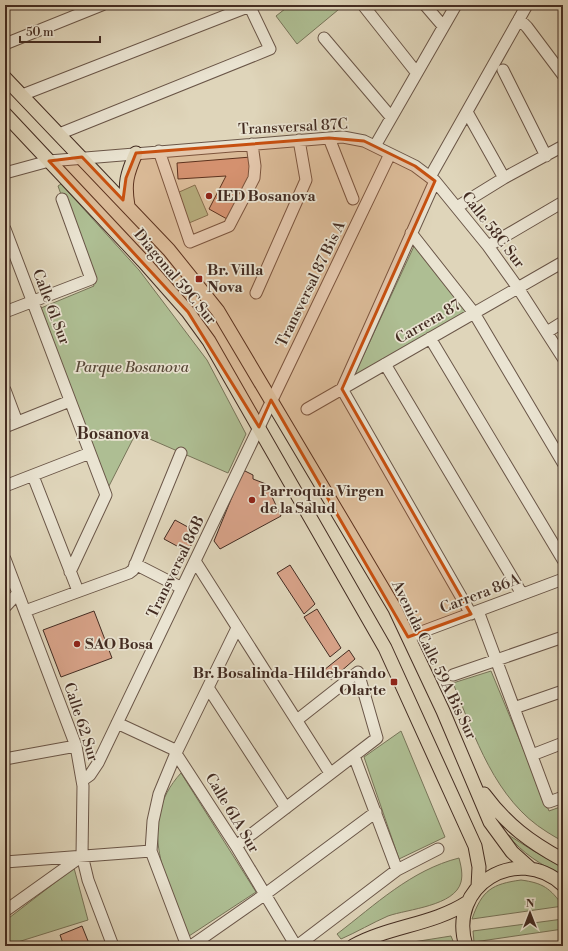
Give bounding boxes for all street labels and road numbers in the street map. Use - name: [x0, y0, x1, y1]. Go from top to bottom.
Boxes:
- street label: Transversal 87C: [238, 115, 348, 139]
- street label: Calle 58C Sur: [457, 188, 529, 272]
- street label: Transversal 87 Bis A: [272, 217, 350, 350]
- street label: Diagonal 59C Sur: [130, 225, 221, 329]
- street label: Calle 61 Sur: [28, 267, 74, 348]
- street label: Carrera 87: [392, 295, 464, 348]
- street label: Transversal 86B: [143, 513, 209, 621]
- street label: Carrera 86A: [437, 570, 523, 618]
- street label: Avenida Calle 59A Bis Sur: [387, 577, 481, 743]
- street label: Calle 62 Sur: [59, 680, 103, 764]
- street label: Calle 61A Sur: [201, 770, 263, 857]

